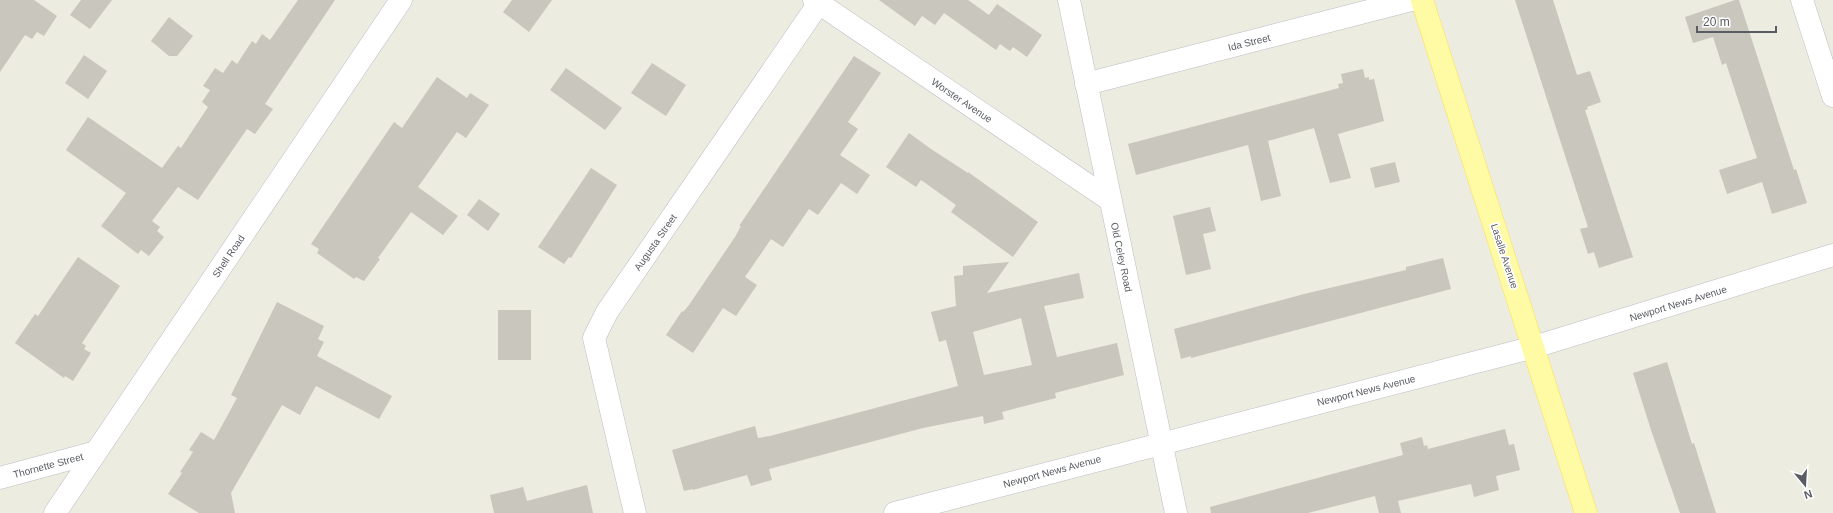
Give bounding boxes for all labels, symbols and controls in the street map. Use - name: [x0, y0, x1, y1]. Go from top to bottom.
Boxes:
- scale bar: [1697, 8, 1776, 34]
- text: 20 m: [1703, 15, 1730, 29]
- street label: Ida Street: [1227, 32, 1272, 53]
- street label: Worster Avenue: [929, 76, 994, 125]
- street label: Augusta Street: [632, 212, 679, 273]
- street label: Old Celey Road: [1109, 221, 1134, 293]
- street label: Lasalle Avenue: [1489, 222, 1520, 290]
- street label: Shell Road: [210, 233, 247, 280]
- street label: Newport News Avenue: [1628, 283, 1728, 324]
- street label: Newport News Avenue: [1316, 373, 1417, 408]
- street label: Thornette Street: [12, 451, 85, 480]
- street label: Newport News Avenue: [1002, 453, 1103, 490]
- north arrow: [1785, 465, 1825, 505]
- text: N: [1802, 488, 1814, 501]

